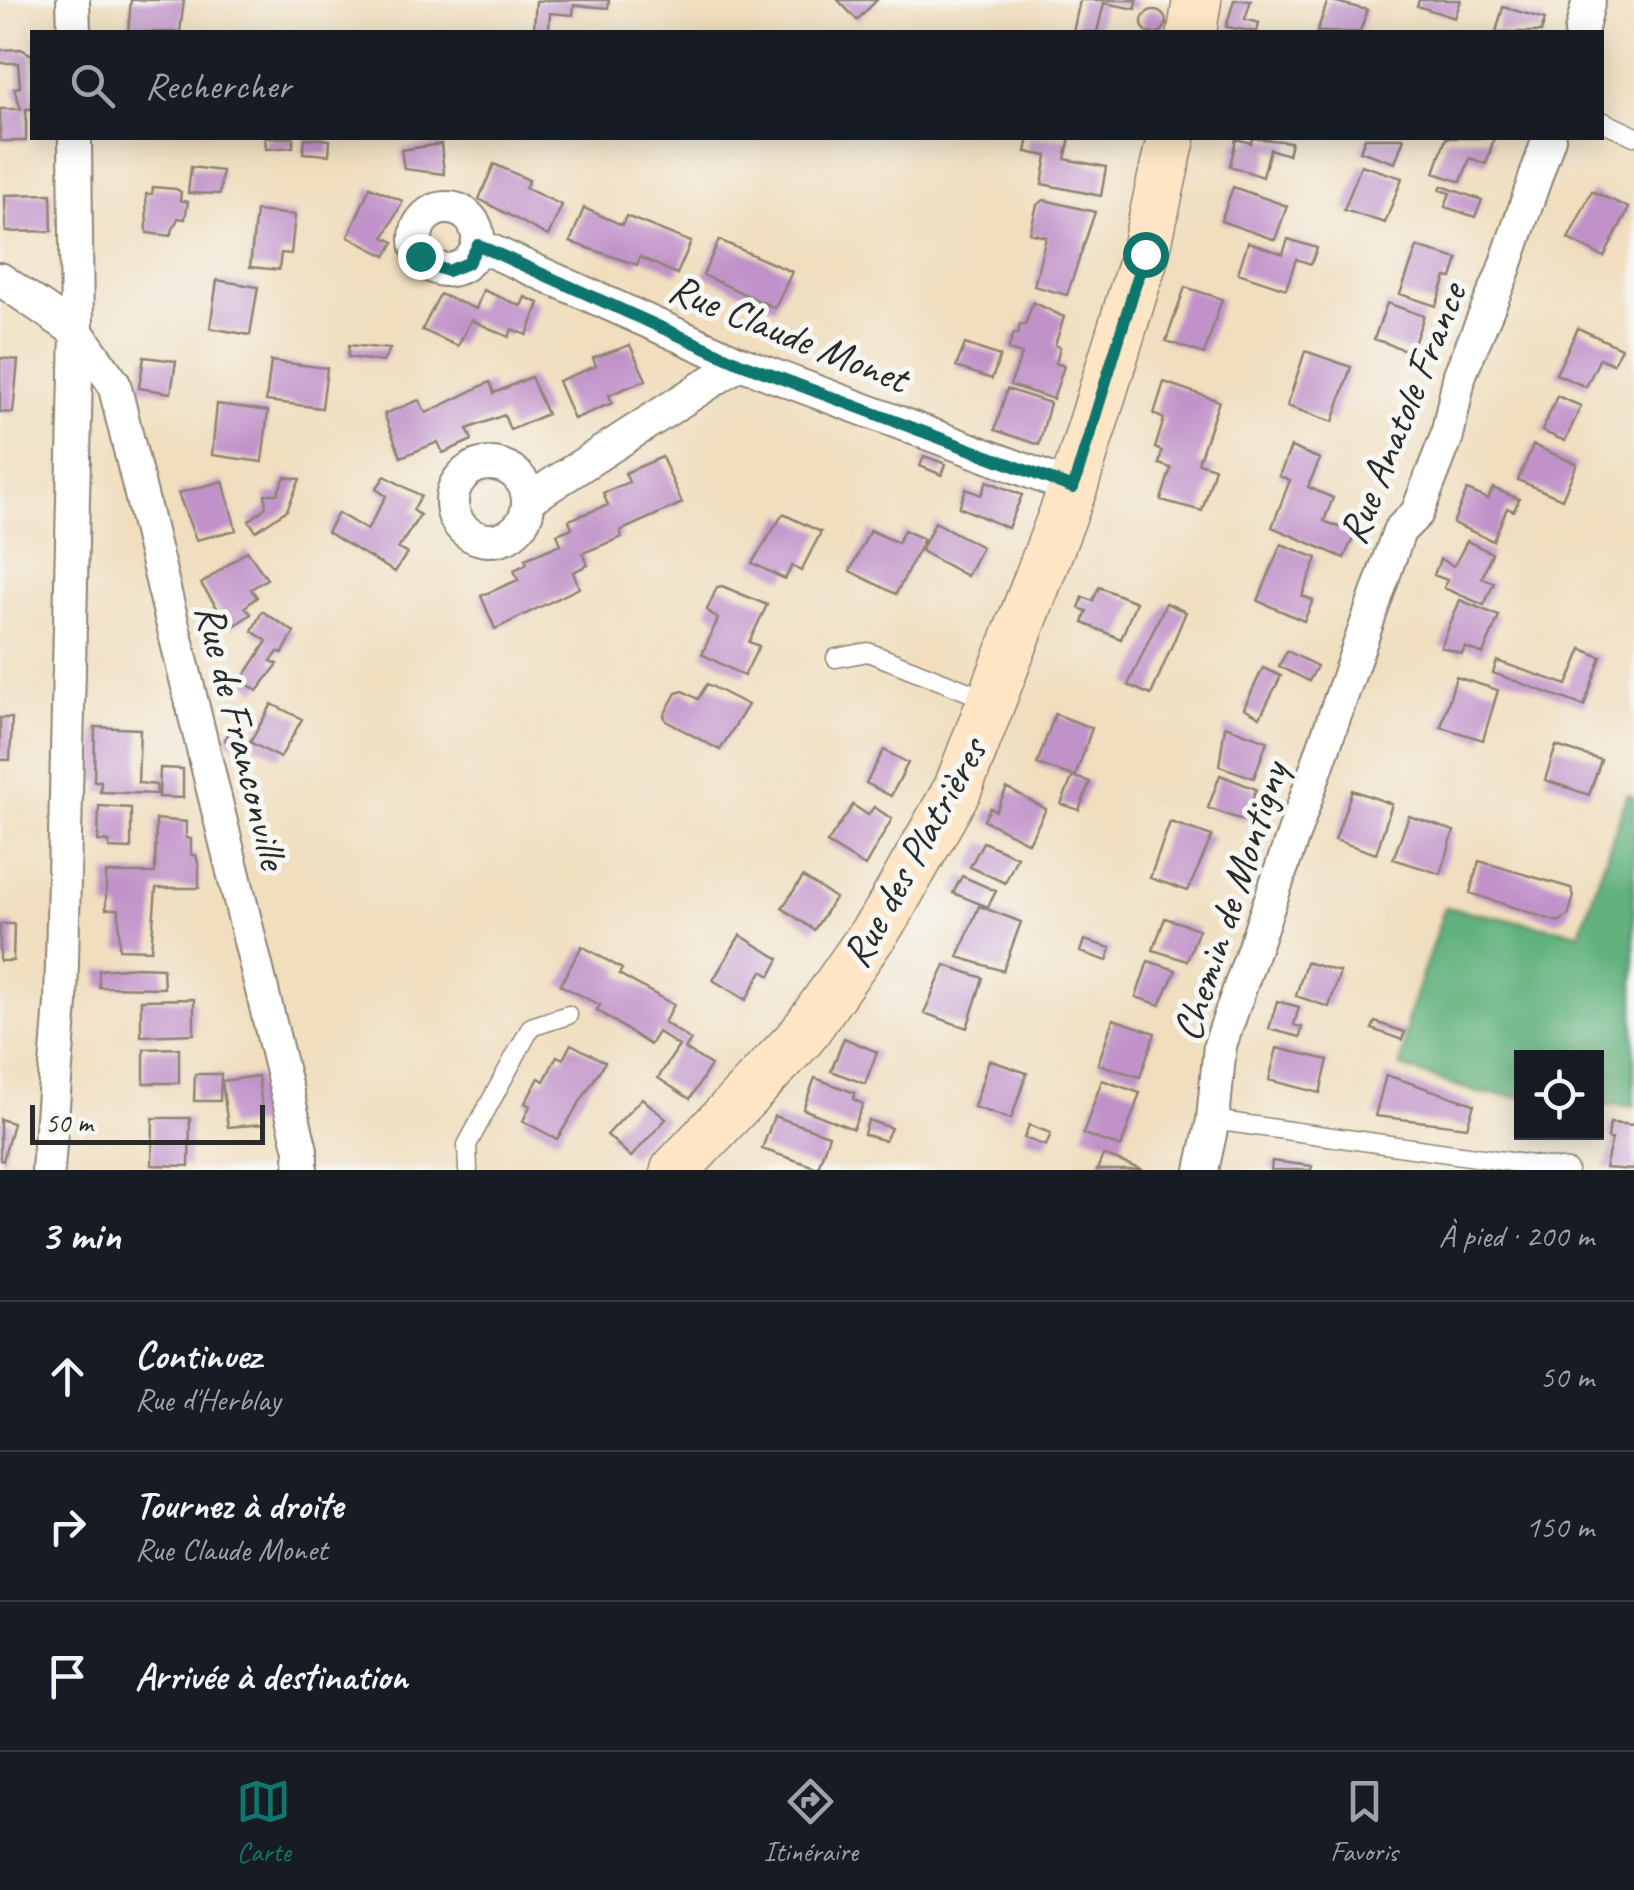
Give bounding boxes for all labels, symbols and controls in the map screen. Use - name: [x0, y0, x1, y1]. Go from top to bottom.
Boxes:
- search box: [30, 30, 1604, 140]
- icon: search: [65, 58, 120, 113]
- text: Rechercher: [145, 62, 291, 109]
- route start: [1123, 232, 1169, 278]
- route end: [398, 234, 444, 280]
- street label: Rue Claude Monet: [661, 262, 919, 407]
- street label: Rue Anatole France: [1326, 272, 1480, 552]
- street label: Rue de Franconville: [183, 599, 301, 877]
- street label: Rue des Platrières: [830, 726, 1001, 977]
- street label: Chemin de Montigny: [1160, 752, 1302, 1047]
- map controls: [1514, 1050, 1604, 1140]
- button: locate: [1514, 1050, 1604, 1140]
- scale bar: [30, 1100, 265, 1144]
- text: 50 m: [45, 1105, 93, 1140]
- text: 3 min: [40, 1209, 120, 1262]
- text: À pied · 200 m: [1439, 1215, 1594, 1256]
- text: Continuez: [135, 1332, 261, 1379]
- icon: ahead: [40, 1349, 95, 1404]
- text: 50 m: [1540, 1356, 1594, 1397]
- text: Rue d'Herblay: [135, 1379, 281, 1420]
- text: Tournez à droite: [135, 1482, 343, 1529]
- icon: right: [40, 1499, 95, 1554]
- text: 150 m: [1525, 1506, 1594, 1547]
- text: Rue Claude Monet: [135, 1529, 327, 1570]
- icon: arrive: [40, 1649, 95, 1704]
- text: Arrivée à destination: [135, 1653, 407, 1700]
- tab: Carte: [236, 1774, 291, 1869]
- tab: Itinéraire: [763, 1774, 858, 1869]
- tab: Favoris: [1330, 1774, 1398, 1869]

